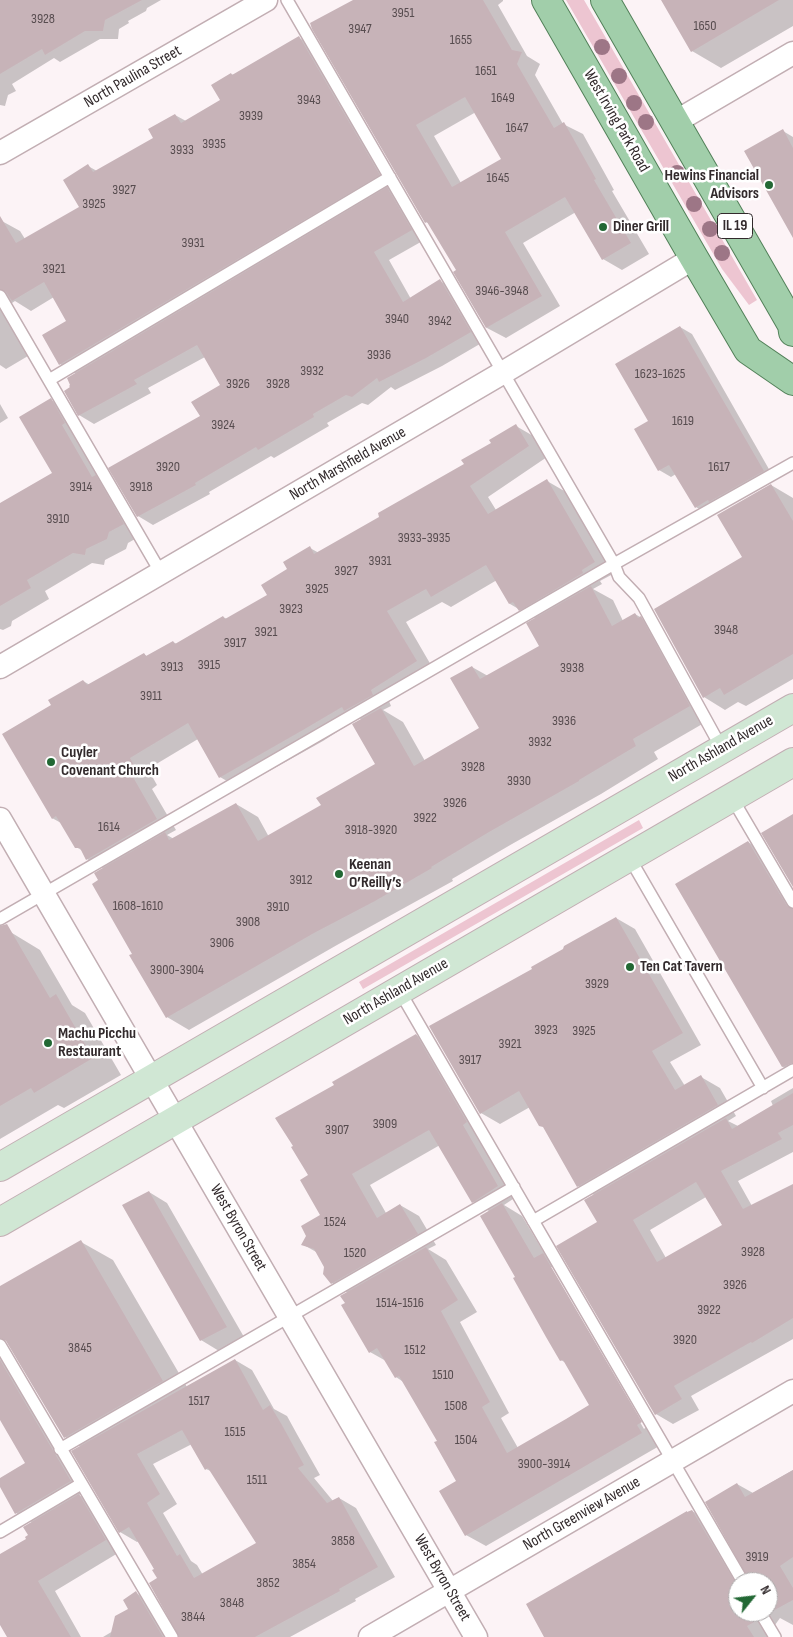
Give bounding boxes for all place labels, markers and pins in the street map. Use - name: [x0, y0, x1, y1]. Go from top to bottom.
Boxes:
- place label: Hewins Financial Advisors: [665, 166, 759, 204]
- marker: Hewins Financial Advisors: [763, 179, 775, 191]
- place label: Diner Grill: [613, 217, 669, 237]
- marker: Diner Grill: [597, 221, 609, 233]
- place label: Cuyler Covenant Church: [61, 743, 159, 781]
- marker: Cuyler Covenant Church: [45, 756, 57, 768]
- place label: Keenan O’Reilly’s: [349, 855, 401, 893]
- marker: Keenan O’Reilly’s: [333, 868, 345, 880]
- place label: Ten Cat Tavern: [640, 957, 723, 977]
- marker: Ten Cat Tavern: [624, 961, 636, 973]
- place label: Machu Picchu Restaurant: [58, 1024, 136, 1062]
- marker: Machu Picchu Restaurant: [42, 1037, 54, 1049]

